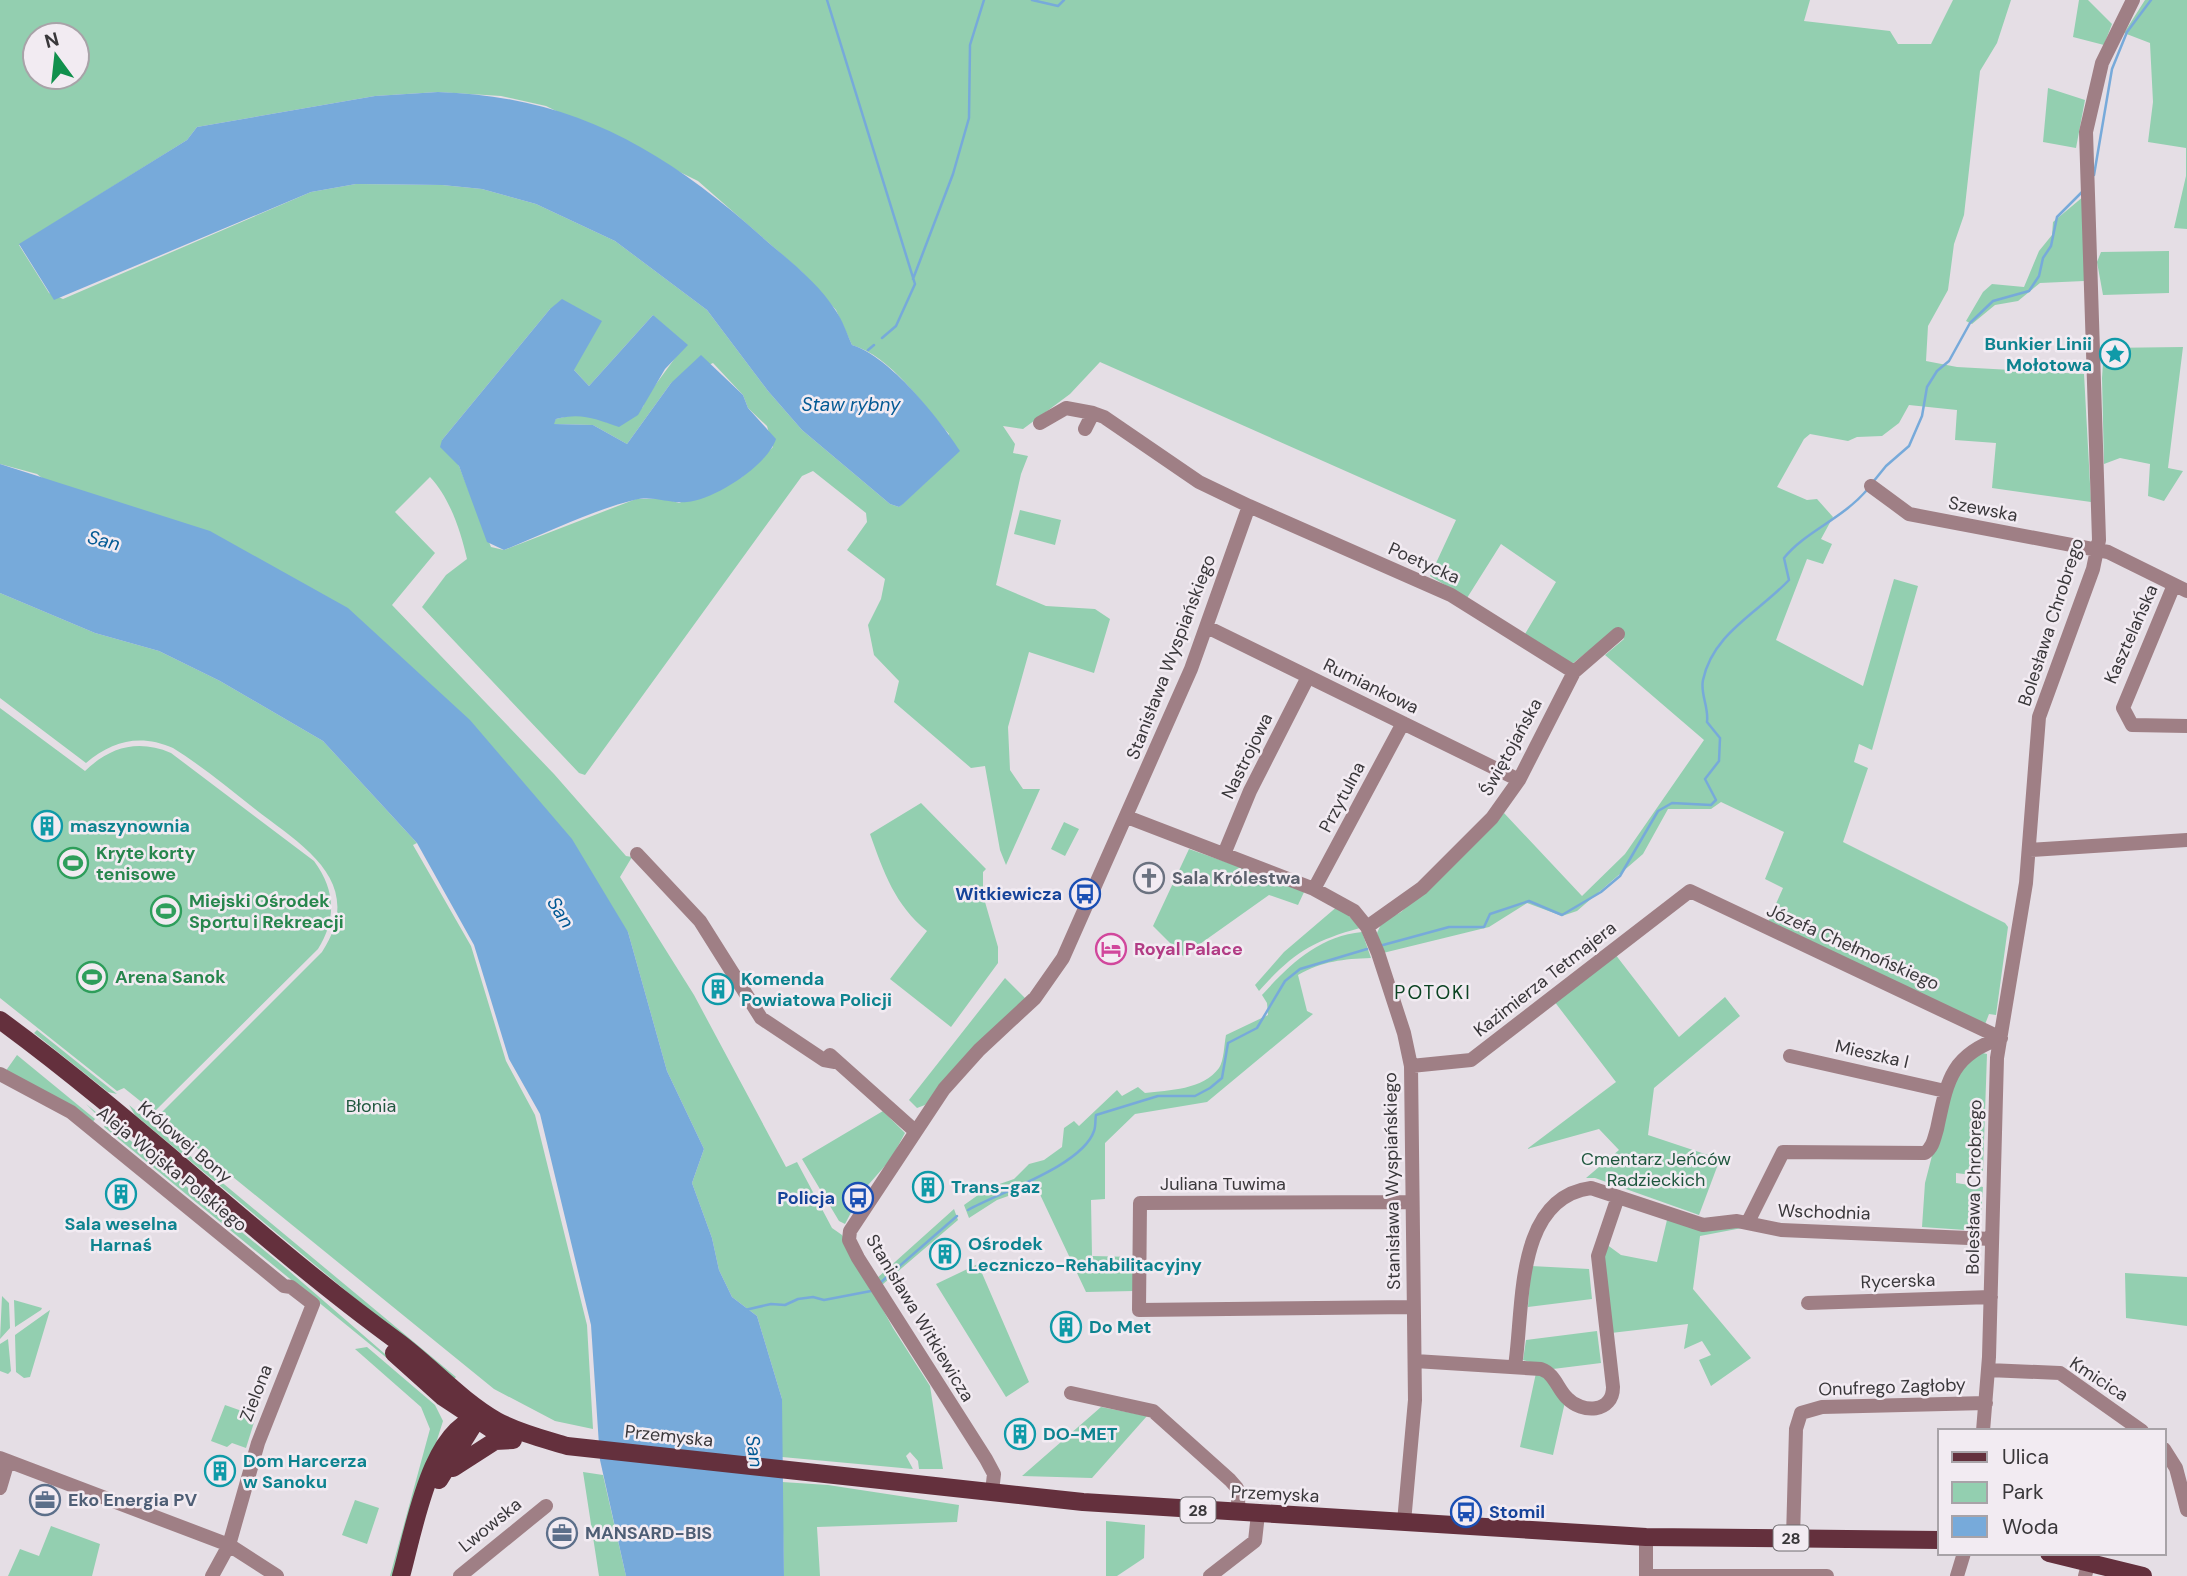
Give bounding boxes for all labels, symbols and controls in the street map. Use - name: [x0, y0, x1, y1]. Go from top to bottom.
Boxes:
- north arrow: [21, 21, 91, 91]
- text: N: [42, 26, 62, 54]
- place label: Bunkier Linii Mołotowa: [1985, 332, 2092, 377]
- place icon: Bunkier Linii Mołotowa: [2098, 337, 2132, 371]
- water label: Staw rybny: [801, 392, 902, 417]
- street label: Szewska: [1946, 491, 2020, 527]
- water label: San: [85, 524, 123, 557]
- street label: Bolesława Chrobrego: [2013, 535, 2089, 709]
- street label: Poetycka: [1384, 537, 1464, 589]
- street label: Stanisława Wyspiańskiego: [1121, 551, 1221, 763]
- street label: Kasztelańska: [2098, 581, 2164, 687]
- street label: Rumiankowa: [1319, 653, 1423, 719]
- street label: Świętojańska: [1474, 694, 1548, 800]
- street label: Nastrojowa: [1216, 709, 1278, 803]
- street label: Przytulna: [1313, 757, 1371, 837]
- building icon: maszynownia: [30, 809, 64, 843]
- place label: maszynownia: [70, 814, 190, 838]
- place label: Kryte korty tenisowe: [96, 841, 195, 886]
- sports icon: Kryte korty tenisowe: [56, 846, 90, 880]
- church icon: Sala Królestwa: [1132, 861, 1166, 895]
- place label: Sala Królestwa: [1172, 866, 1301, 890]
- bus stop icon: Witkiewicza: [1068, 877, 1102, 911]
- place label: Witkiewicza: [955, 882, 1062, 906]
- place label: Miejski Ośrodek Sportu i Rekreacji: [189, 889, 344, 934]
- water label: San: [541, 892, 580, 933]
- sports icon: Miejski Ośrodek Sportu i Rekreacji: [149, 894, 183, 928]
- street label: Józefa Chełmońskiego: [1763, 898, 1943, 996]
- street label: Kazimierza Tetmajera: [1469, 916, 1621, 1042]
- hotel icon: Royal Palace: [1094, 932, 1128, 966]
- place label: Royal Palace: [1134, 937, 1243, 961]
- sports icon: Arena Sanok: [75, 960, 109, 994]
- place label: Arena Sanok: [115, 965, 226, 989]
- place label: Komenda Powiatowa Policji: [741, 967, 892, 1012]
- building icon: Komenda Powiatowa Policji: [701, 972, 735, 1006]
- district label: POTOKI: [1394, 980, 1472, 1005]
- street label: Mieszka I: [1833, 1034, 1911, 1074]
- street label: Stanisława Wyspiańskiego: [1378, 1072, 1406, 1290]
- park label: Błonia: [346, 1094, 396, 1118]
- street label: Królowej Bony: [133, 1095, 237, 1189]
- street label: Bolesława Chrobrego: [1960, 1099, 1988, 1275]
- street label: Aleja Wojska Polskiego: [92, 1101, 252, 1237]
- park label: Cmentarz Jeńców Radzieckich: [1581, 1147, 1731, 1192]
- building icon: Trans-gaz: [911, 1170, 945, 1204]
- street label: Juliana Tuwima: [1160, 1172, 1286, 1196]
- place label: Trans-gaz: [951, 1175, 1040, 1199]
- building icon: Sala weselna Harnaś: [104, 1177, 138, 1211]
- bus stop icon: Policja: [841, 1181, 875, 1215]
- place label: Policja: [777, 1186, 835, 1210]
- street label: Wschodnia: [1777, 1198, 1871, 1226]
- place label: Sala weselna Harnaś: [64, 1212, 178, 1257]
- street label: Stanisława Witkiewicza: [860, 1230, 980, 1406]
- place label: Ośrodek Leczniczo-Rehabilitacyjny: [968, 1232, 1202, 1277]
- building icon: Ośrodek Leczniczo-Rehabilitacyjny: [928, 1237, 962, 1271]
- street label: Rycerska: [1860, 1268, 1936, 1294]
- building icon: Do Met: [1049, 1310, 1083, 1344]
- place label: Do Met: [1089, 1315, 1151, 1339]
- street label: Kmicica: [2065, 1351, 2133, 1407]
- street label: Zielona: [234, 1361, 278, 1425]
- street label: Onufrego Zagłoby: [1818, 1372, 1966, 1402]
- building icon: DO-MET: [1003, 1417, 1037, 1451]
- street label: Przemyska: [624, 1419, 714, 1453]
- place label: DO-MET: [1043, 1422, 1118, 1446]
- legend: [1938, 1429, 2166, 1555]
- water label: San: [740, 1433, 769, 1469]
- text: Ulica: [2002, 1443, 2049, 1471]
- place label: Dom Harcerza w Sanoku: [243, 1449, 367, 1494]
- building icon: Dom Harcerza w Sanoku: [203, 1454, 237, 1488]
- text: Park: [2002, 1478, 2044, 1506]
- street label: Przemyska: [1230, 1480, 1320, 1508]
- office icon: Eko Energia PV: [28, 1483, 62, 1517]
- place label: Eko Energia PV: [68, 1488, 197, 1512]
- street label: Lwowska: [454, 1492, 526, 1558]
- bus stop icon: Stomil: [1449, 1495, 1483, 1529]
- road number: 28: [1180, 1498, 1216, 1522]
- place label: Stomil: [1489, 1500, 1545, 1524]
- text: Woda: [2002, 1513, 2058, 1541]
- office icon: MANSARD-BIS: [545, 1516, 579, 1550]
- place label: MANSARD-BIS: [585, 1521, 712, 1545]
- road number: 28: [1774, 1526, 1809, 1550]

